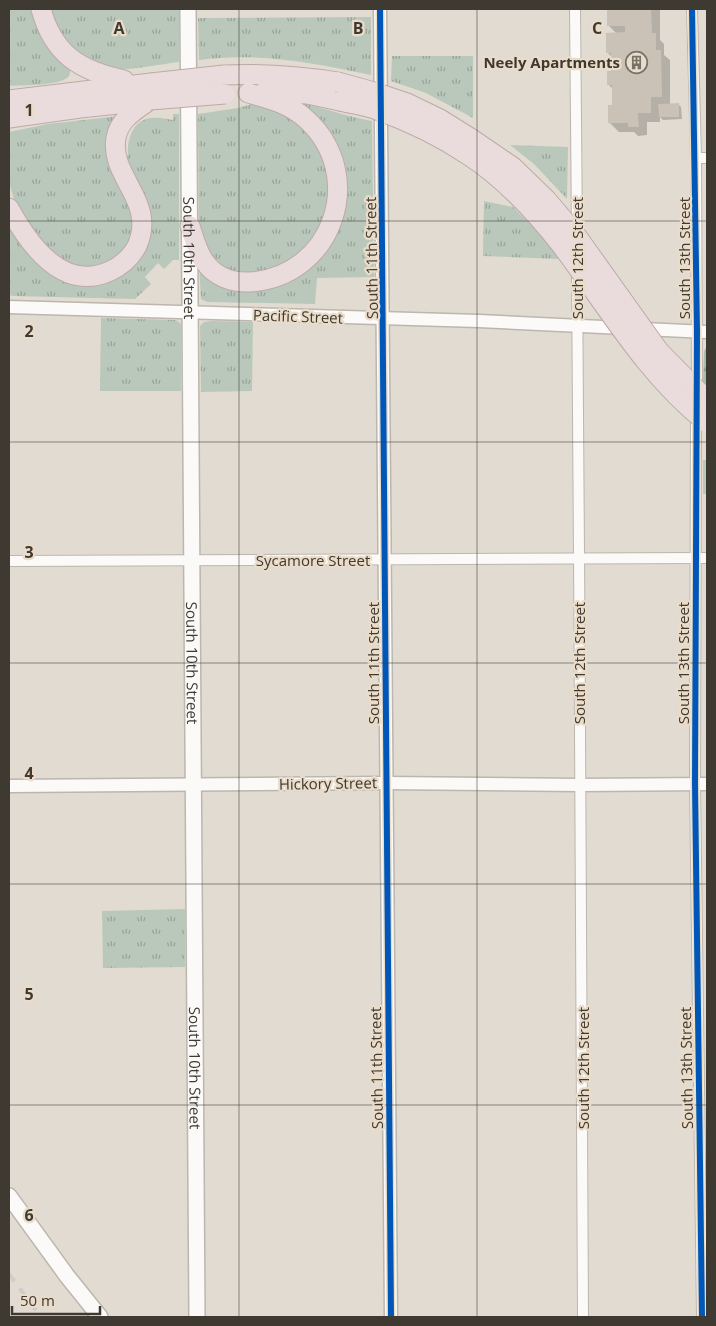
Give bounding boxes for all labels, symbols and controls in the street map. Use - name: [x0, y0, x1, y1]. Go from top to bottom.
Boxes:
- text: A: [113, 17, 125, 39]
- text: B: [353, 17, 363, 39]
- text: C: [592, 17, 602, 39]
- building icon: Neely Apartments: [624, 50, 648, 74]
- place label: Neely Apartments: [483, 52, 620, 72]
- text: 1: [24, 99, 34, 121]
- street label: South 10th Street: [179, 197, 200, 319]
- street label: South 11th Street: [360, 197, 382, 319]
- street label: South 12th Street: [567, 197, 587, 319]
- street label: South 13th Street: [674, 197, 694, 319]
- street label: Pacific Street: [253, 304, 343, 328]
- text: 2: [24, 320, 34, 342]
- text: 3: [24, 541, 34, 563]
- street label: Sycamore Street: [256, 550, 370, 570]
- street label: South 10th Street: [182, 602, 203, 724]
- street label: South 11th Street: [363, 602, 383, 724]
- street label: South 12th Street: [569, 602, 589, 724]
- street label: South 13th Street: [673, 602, 693, 724]
- text: 4: [24, 762, 34, 784]
- street label: Hickory Street: [279, 772, 377, 794]
- text: 5: [24, 983, 34, 1005]
- street label: South 10th Street: [185, 1007, 206, 1129]
- street label: South 11th Street: [365, 1007, 387, 1129]
- street label: South 12th Street: [573, 1007, 593, 1129]
- street label: South 13th Street: [675, 1007, 697, 1129]
- text: 6: [24, 1204, 34, 1226]
- scale bar: [12, 1284, 100, 1316]
- text: 50 m: [20, 1290, 55, 1310]

